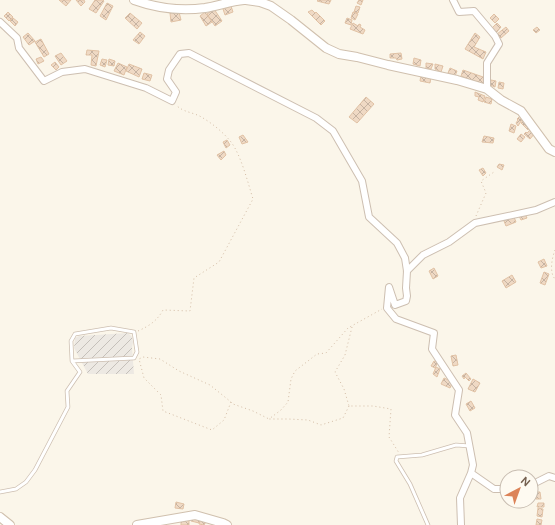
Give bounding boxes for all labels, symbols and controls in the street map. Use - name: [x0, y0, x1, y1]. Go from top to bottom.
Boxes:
- north arrow: [499, 469, 539, 509]
- text: N: [518, 474, 533, 489]

